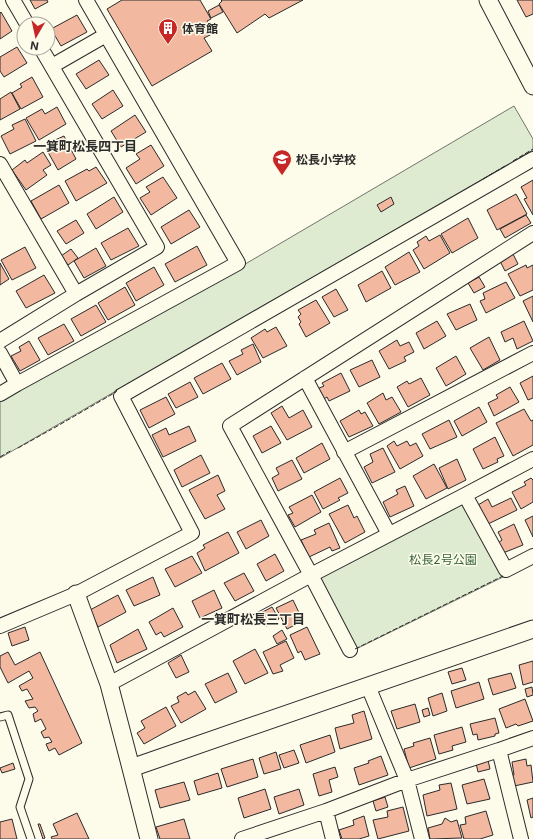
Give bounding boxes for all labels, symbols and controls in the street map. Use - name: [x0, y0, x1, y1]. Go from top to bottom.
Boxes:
- north arrow: [16, 16, 56, 56]
- building icon: 体育館: [157, 17, 179, 45]
- place label: 体育館: [182, 21, 218, 36]
- text: N: [29, 38, 40, 53]
- district label: 一箕町松長四丁目: [33, 138, 137, 154]
- school or university icon: 松長小学校: [271, 148, 293, 176]
- place label: 松長小学校: [296, 152, 356, 167]
- park label: 松長2号公園: [409, 552, 477, 567]
- district label: 一箕町松長三丁目: [201, 611, 305, 627]

